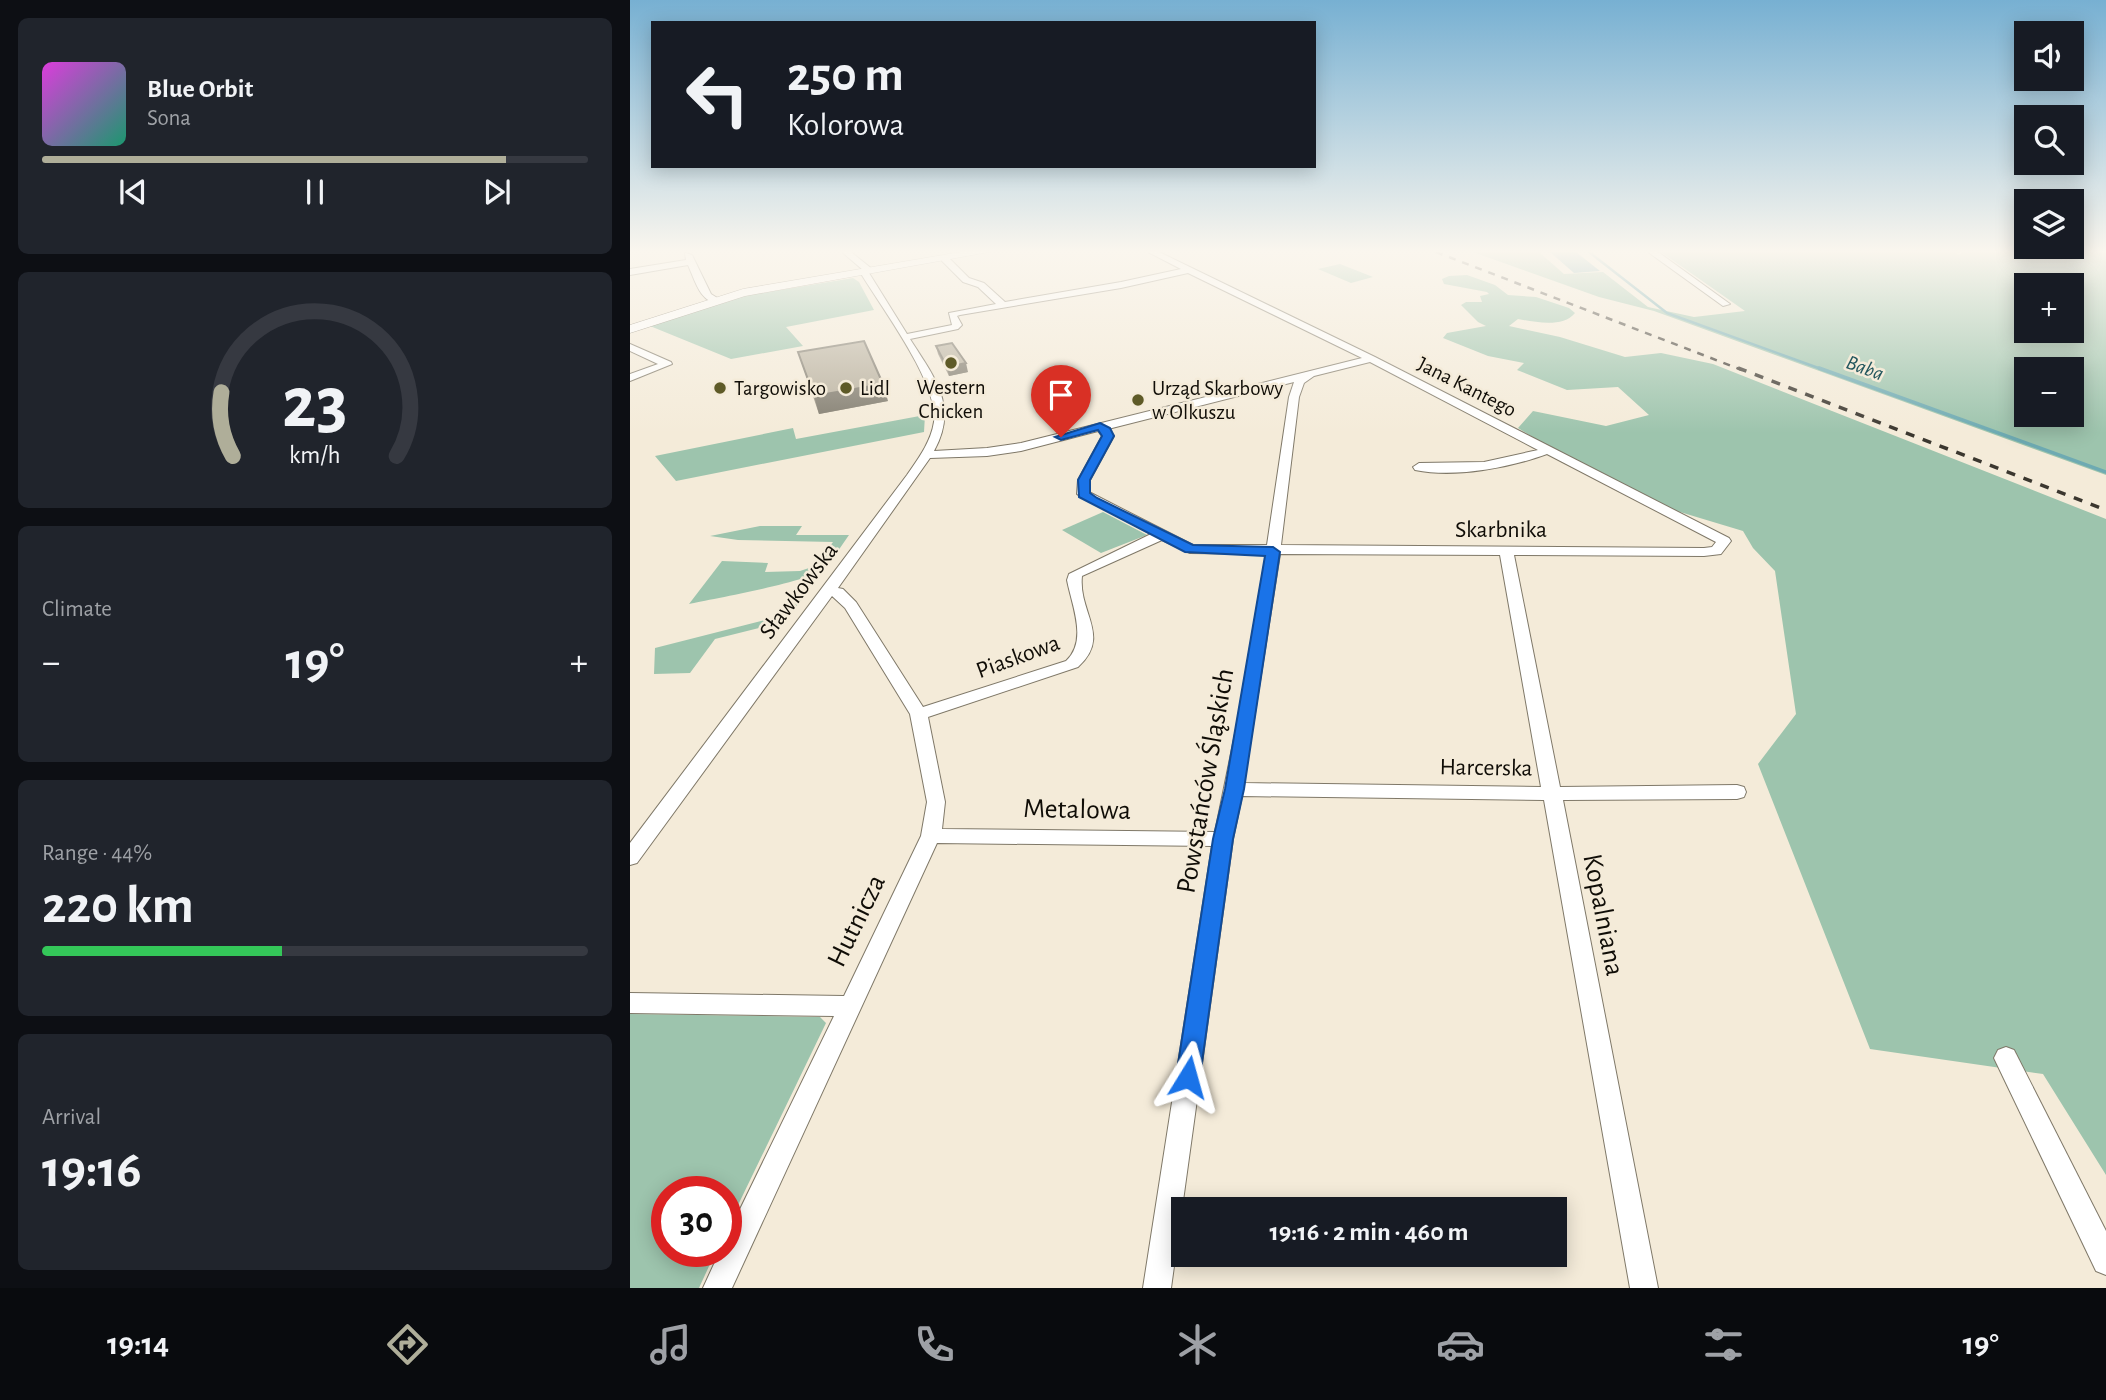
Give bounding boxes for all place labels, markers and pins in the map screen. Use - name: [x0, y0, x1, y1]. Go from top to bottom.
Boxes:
- marker: Western Chicken: [943, 355, 959, 371]
- pin: [1031, 365, 1091, 437]
- place label: Western Chicken: [917, 377, 986, 422]
- place label: Targowisko: [734, 378, 826, 399]
- place label: Lidl: [860, 378, 890, 399]
- place label: Urząd Skarbowy w Olkuszu: [1152, 378, 1283, 423]
- marker: Targowisko: [712, 380, 728, 396]
- marker: Lidl: [838, 380, 854, 396]
- marker: Urząd Skarbowy w Olkuszu: [1130, 392, 1146, 408]

